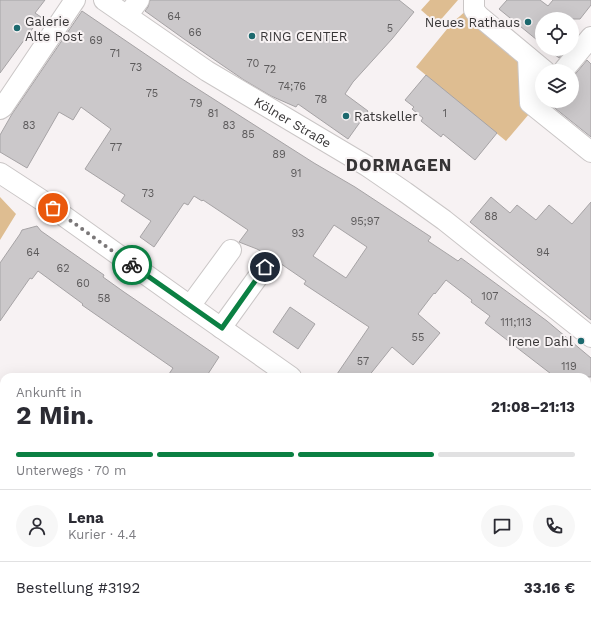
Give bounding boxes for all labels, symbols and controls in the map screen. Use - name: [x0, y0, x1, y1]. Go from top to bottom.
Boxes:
- house number: 64: [167, 10, 181, 23]
- map controls: [535, 12, 579, 108]
- button: locate: [535, 12, 579, 56]
- place label: Galerie Alte Post: [25, 14, 83, 44]
- place label: Neues Rathaus: [425, 15, 520, 30]
- marker: Neues Rathaus: [523, 17, 533, 27]
- house number: 5: [387, 22, 393, 35]
- marker: Galerie Alte Post: [12, 23, 22, 33]
- house number: 66: [188, 26, 202, 39]
- place label: RING CENTER: [260, 29, 348, 44]
- marker: RING CENTER: [247, 31, 257, 41]
- house number: 69: [89, 34, 103, 47]
- house number: 71: [110, 47, 120, 60]
- house number: 70: [247, 57, 260, 70]
- house number: 73: [130, 61, 142, 74]
- house number: 72: [264, 63, 276, 76]
- button: layers: [535, 64, 579, 108]
- house number: 74;76: [278, 80, 306, 93]
- house number: 75: [146, 87, 158, 100]
- house number: 78: [315, 93, 328, 106]
- street label: Kölner Straße: [252, 94, 334, 151]
- house number: 79: [190, 97, 203, 110]
- house number: 81: [207, 107, 219, 120]
- house number: 1: [443, 107, 447, 120]
- place label: Ratskeller: [354, 109, 417, 124]
- marker: Ratskeller: [341, 111, 351, 121]
- house number: 83: [23, 119, 35, 132]
- house number: 83: [223, 119, 235, 132]
- house number: 85: [241, 128, 255, 141]
- house number: 77: [110, 141, 122, 154]
- house number: 89: [272, 148, 286, 161]
- district label: DORMAGEN: [346, 155, 452, 175]
- house number: 91: [290, 167, 302, 180]
- house number: 73: [142, 187, 154, 200]
- pin: [36, 191, 70, 225]
- icon: bag: [42, 197, 64, 219]
- house number: 88: [484, 210, 498, 223]
- house number: 95;97: [350, 215, 380, 228]
- house number: 93: [292, 227, 304, 240]
- courier: [112, 245, 152, 285]
- house number: 64: [26, 246, 40, 259]
- house number: 94: [536, 246, 550, 259]
- pin: [248, 250, 282, 284]
- icon: bike: [121, 254, 143, 276]
- icon: home: [254, 256, 276, 278]
- house number: 62: [56, 262, 70, 275]
- house number: 60: [76, 277, 90, 290]
- house number: 107: [481, 290, 499, 303]
- house number: 58: [97, 292, 111, 305]
- house number: 111;113: [500, 316, 532, 329]
- house number: 55: [412, 331, 424, 344]
- place label: Irene Dahl: [508, 334, 573, 349]
- marker: Irene Dahl: [576, 336, 586, 346]
- house number: 57: [357, 355, 369, 368]
- house number: 119: [561, 360, 577, 373]
- text: Ankunft in: [16, 385, 82, 400]
- text: 21:08–21:13: [491, 398, 575, 416]
- text: 2 Min.: [16, 400, 94, 430]
- text: Unterwegs · 70 m: [16, 463, 127, 478]
- button: person: [16, 505, 58, 547]
- button: chat: [481, 505, 523, 547]
- button: phone: [533, 505, 575, 547]
- text: Lena: [68, 509, 104, 527]
- text: Kurier · 4.4: [68, 527, 136, 542]
- text: Bestellung #3192: [16, 579, 140, 597]
- text: 33.16 €: [524, 579, 575, 597]

